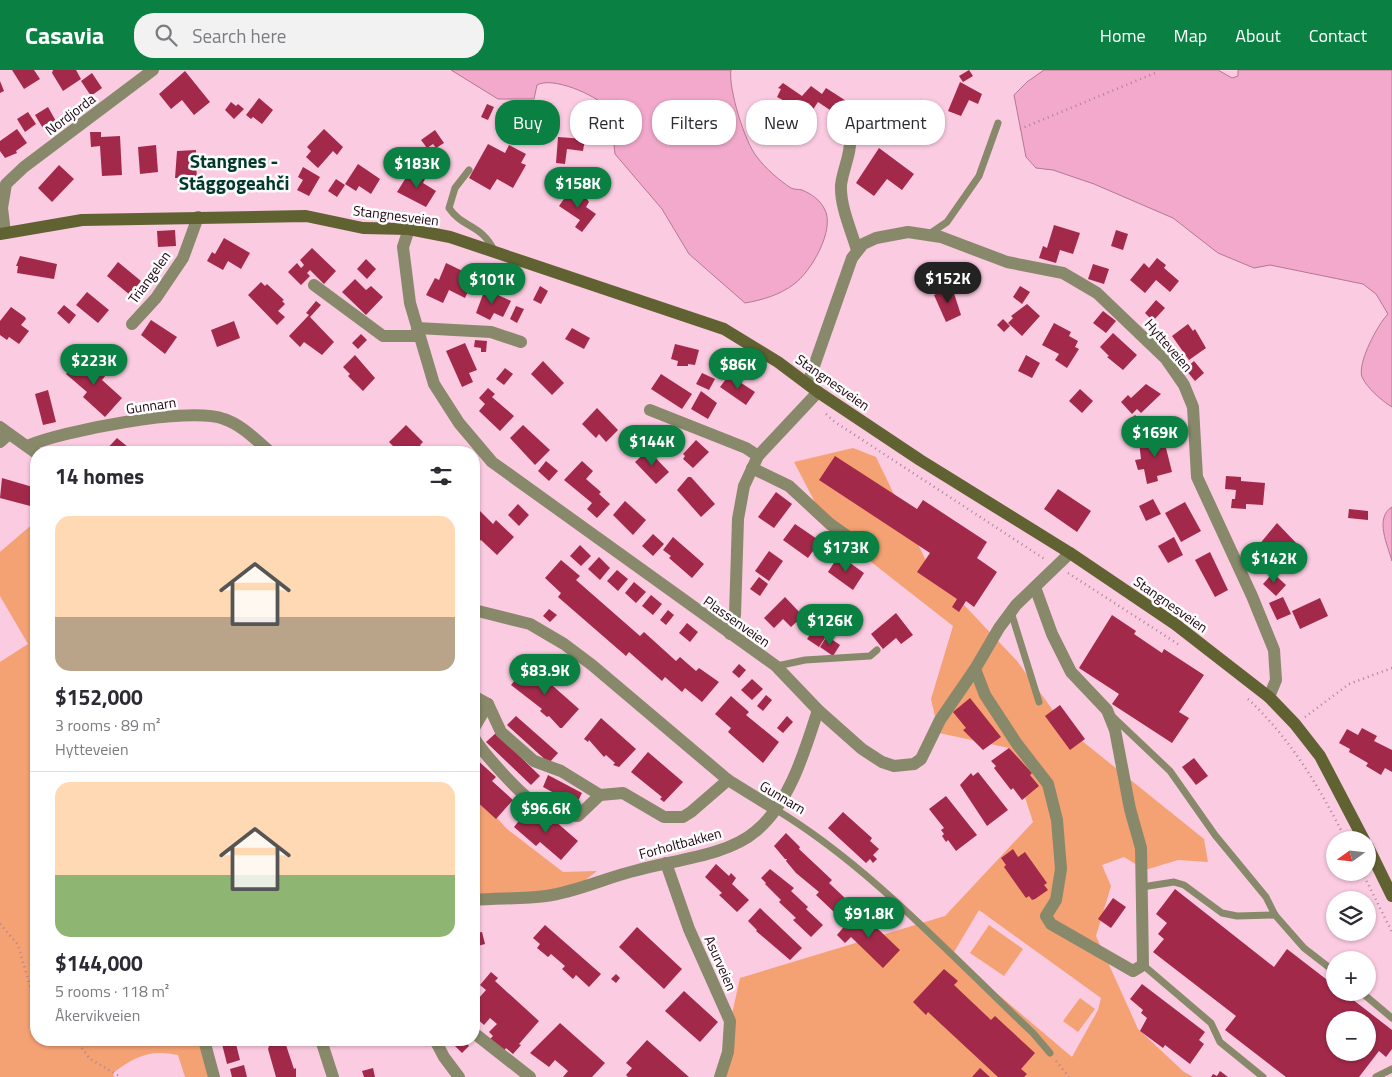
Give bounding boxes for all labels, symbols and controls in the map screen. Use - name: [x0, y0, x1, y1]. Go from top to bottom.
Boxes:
- search box: [134, 13, 484, 58]
- text: Casavia: [25, 17, 104, 53]
- icon: search: [152, 21, 180, 49]
- text: Search here: [192, 21, 286, 50]
- text: Home: [1100, 22, 1146, 49]
- text: Map: [1174, 22, 1207, 49]
- text: About: [1235, 22, 1281, 49]
- text: Contact: [1309, 22, 1367, 49]
- street label: Nordjorda: [40, 88, 100, 140]
- chip: Buy: [495, 100, 560, 145]
- chip: Rent: [570, 100, 642, 145]
- chip: Filters: [652, 100, 736, 145]
- chip: New: [746, 100, 817, 145]
- chip: Apartment: [827, 100, 945, 145]
- district label: Stangnes - Stággogeahči: [179, 146, 289, 197]
- pin: $183K: [382, 146, 452, 189]
- text: $183K: [394, 151, 440, 175]
- pin: $158K: [543, 166, 613, 209]
- text: $158K: [555, 171, 601, 195]
- street label: Stangnesveien: [352, 199, 440, 231]
- street label: Triangelen: [123, 246, 175, 308]
- pin: $101K: [457, 262, 527, 305]
- pin: $152K: [913, 262, 983, 304]
- text: $152K: [925, 266, 971, 290]
- text: $101K: [469, 267, 515, 291]
- street label: Hytteveien: [1140, 314, 1198, 376]
- pin: $223K: [59, 344, 129, 386]
- text: $223K: [71, 348, 117, 372]
- pin: $86K: [708, 348, 768, 390]
- street label: Stangnesveien: [792, 349, 874, 415]
- text: $86K: [720, 352, 756, 376]
- street label: Gunnarn: [125, 391, 177, 419]
- pin: $169K: [1120, 416, 1190, 458]
- text: $169K: [1132, 420, 1178, 444]
- pin: $144K: [617, 424, 687, 467]
- text: $144K: [629, 429, 675, 453]
- text: 14 homes: [55, 460, 144, 492]
- icon: filters: [427, 462, 455, 490]
- pin: $173K: [811, 530, 881, 573]
- text: $173K: [823, 535, 869, 559]
- pin: $142K: [1239, 542, 1309, 584]
- text: $142K: [1251, 546, 1297, 570]
- icon: home: [210, 549, 300, 639]
- street label: Stangnesveien: [1130, 571, 1212, 637]
- street label: Plassenveien: [699, 590, 775, 652]
- pin: $126K: [795, 604, 865, 646]
- text: $126K: [807, 608, 853, 632]
- pin: $83.9K: [504, 654, 586, 696]
- text: $83.9K: [520, 658, 570, 682]
- text: $152,000: [55, 681, 143, 713]
- text: 3 rooms · 89 m²: [55, 713, 160, 737]
- text: Hytteveien: [55, 737, 129, 761]
- street label: Gunnarn: [756, 775, 810, 819]
- pin: $96.6K: [505, 792, 587, 834]
- text: $96.6K: [521, 796, 571, 820]
- icon: home: [210, 814, 300, 904]
- street label: Forholtbakken: [636, 822, 724, 864]
- north arrow: [1326, 831, 1376, 881]
- map controls: [1326, 831, 1376, 1061]
- button: layers: [1326, 891, 1376, 941]
- pin: $91.8K: [828, 896, 910, 939]
- text: $91.8K: [844, 901, 894, 925]
- street label: Asurveien: [700, 932, 742, 994]
- text: $144,000: [55, 947, 143, 979]
- button: +: [1326, 951, 1376, 1001]
- text: 5 rooms · 118 m²: [55, 979, 169, 1003]
- text: Åkervikveien: [55, 1003, 140, 1027]
- button: −: [1326, 1011, 1376, 1061]

